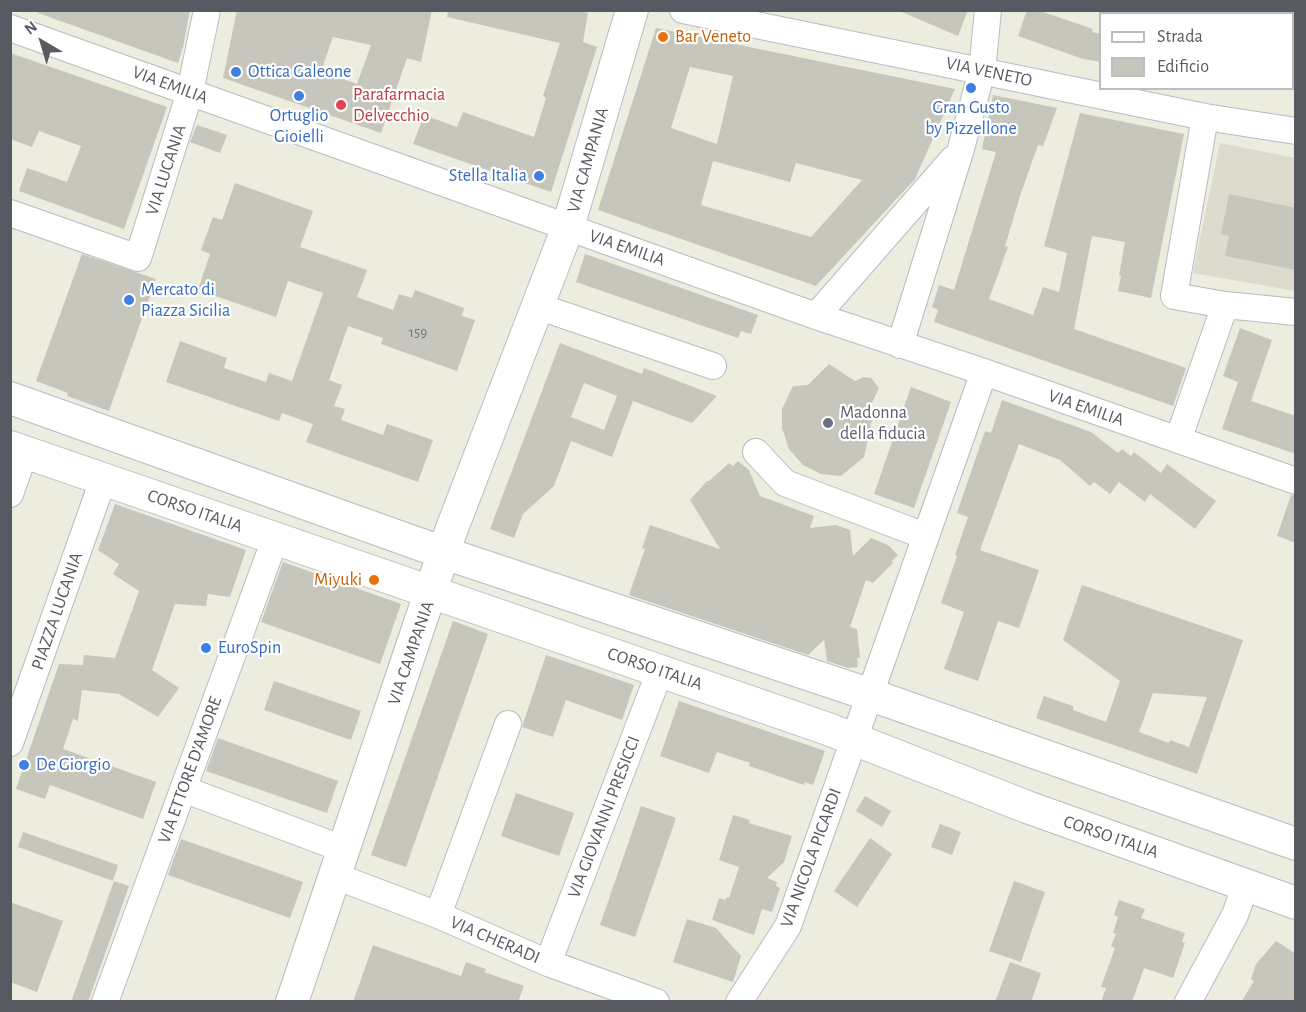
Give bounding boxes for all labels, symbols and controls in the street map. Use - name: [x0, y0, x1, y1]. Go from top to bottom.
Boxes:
- north arrow: [12, 12, 72, 72]
- legend: [1099, 12, 1294, 90]
- text: N: [22, 18, 40, 38]
- place label: Bar Veneto: [675, 26, 751, 48]
- text: Strada: [1157, 28, 1203, 46]
- marker: Bar Veneto: [656, 30, 670, 44]
- street label: VIA VENETO: [944, 52, 1034, 92]
- text: Edificio: [1157, 58, 1209, 76]
- street label: VIA EMILIA: [129, 61, 211, 109]
- place label: Ottica Galeone: [248, 61, 351, 83]
- marker: Ottica Galeone: [229, 65, 243, 79]
- marker: Gran Gusto by Pizzellone: [964, 81, 978, 95]
- place label: Parafarmacia Delvecchio: [353, 84, 445, 127]
- marker: Ortuglio Gioielli: [292, 89, 306, 103]
- place label: Gran Gusto by Pizzellone: [925, 97, 1017, 140]
- marker: Parafarmacia Delvecchio: [334, 98, 348, 112]
- place label: Ortuglio Gioielli: [270, 105, 328, 148]
- street label: VIA CAMPANIA: [563, 105, 613, 215]
- street label: VIA LUCANIA: [141, 122, 191, 218]
- place label: Stella Italia: [449, 165, 527, 187]
- marker: Stella Italia: [532, 169, 546, 183]
- street label: VIA EMILIA: [586, 225, 668, 271]
- place label: Mercato di Piazza Sicilia: [141, 279, 230, 322]
- marker: Mercato di Piazza Sicilia: [122, 293, 136, 307]
- house number: 159: [409, 323, 427, 341]
- street label: VIA EMILIA: [1045, 385, 1127, 431]
- place label: Madonna della fiducia: [840, 402, 926, 444]
- marker: Madonna della fiducia: [821, 416, 835, 430]
- street label: CORSO ITALIA: [145, 485, 245, 537]
- street label: PIAZZA LUCANIA: [27, 549, 87, 673]
- place label: Miyuki: [314, 569, 362, 591]
- marker: Miyuki: [367, 573, 381, 587]
- street label: VIA CAMPANIA: [383, 598, 439, 708]
- place label: EuroSpin: [218, 637, 281, 659]
- marker: EuroSpin: [199, 641, 213, 655]
- street label: CORSO ITALIA: [605, 643, 705, 695]
- street label: VIA ETTORE D'AMORE: [153, 693, 227, 847]
- street label: VIA GIOVANNI PRESICCI: [563, 733, 645, 901]
- place label: De Giorgio: [36, 754, 110, 776]
- marker: De Giorgio: [17, 758, 31, 772]
- street label: VIA NICOLA PICARDI: [776, 785, 846, 931]
- street label: CORSO ITALIA: [1061, 811, 1161, 863]
- street label: VIA CHERADI: [447, 911, 543, 969]

